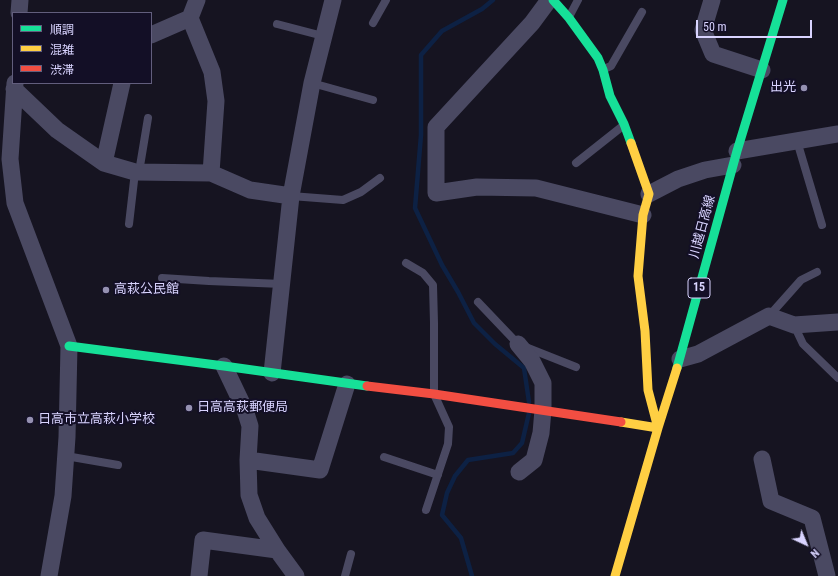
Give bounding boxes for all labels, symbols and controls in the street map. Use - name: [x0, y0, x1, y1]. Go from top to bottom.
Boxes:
- legend: [12, 12, 152, 84]
- scale bar: [698, 12, 814, 38]
- text: 50 m: [703, 20, 727, 34]
- text: 順調: [50, 23, 74, 37]
- text: 混雑: [50, 43, 74, 57]
- text: 渋滞: [50, 63, 74, 77]
- place label: 出光: [770, 80, 796, 96]
- marker: 出光: [799, 83, 809, 93]
- street label: 川越日高線: [687, 194, 719, 260]
- road number: 15: [688, 278, 710, 298]
- place label: 高萩公民館: [114, 282, 179, 298]
- marker: 高萩公民館: [101, 285, 111, 295]
- place label: 日高高萩郵便局: [197, 400, 288, 416]
- marker: 日高高萩郵便局: [184, 403, 194, 413]
- place label: 日高市立高萩小学校: [38, 412, 155, 428]
- marker: 日高市立高萩小学校: [25, 415, 35, 425]
- north arrow: [786, 524, 826, 564]
- text: N: [808, 546, 822, 560]

